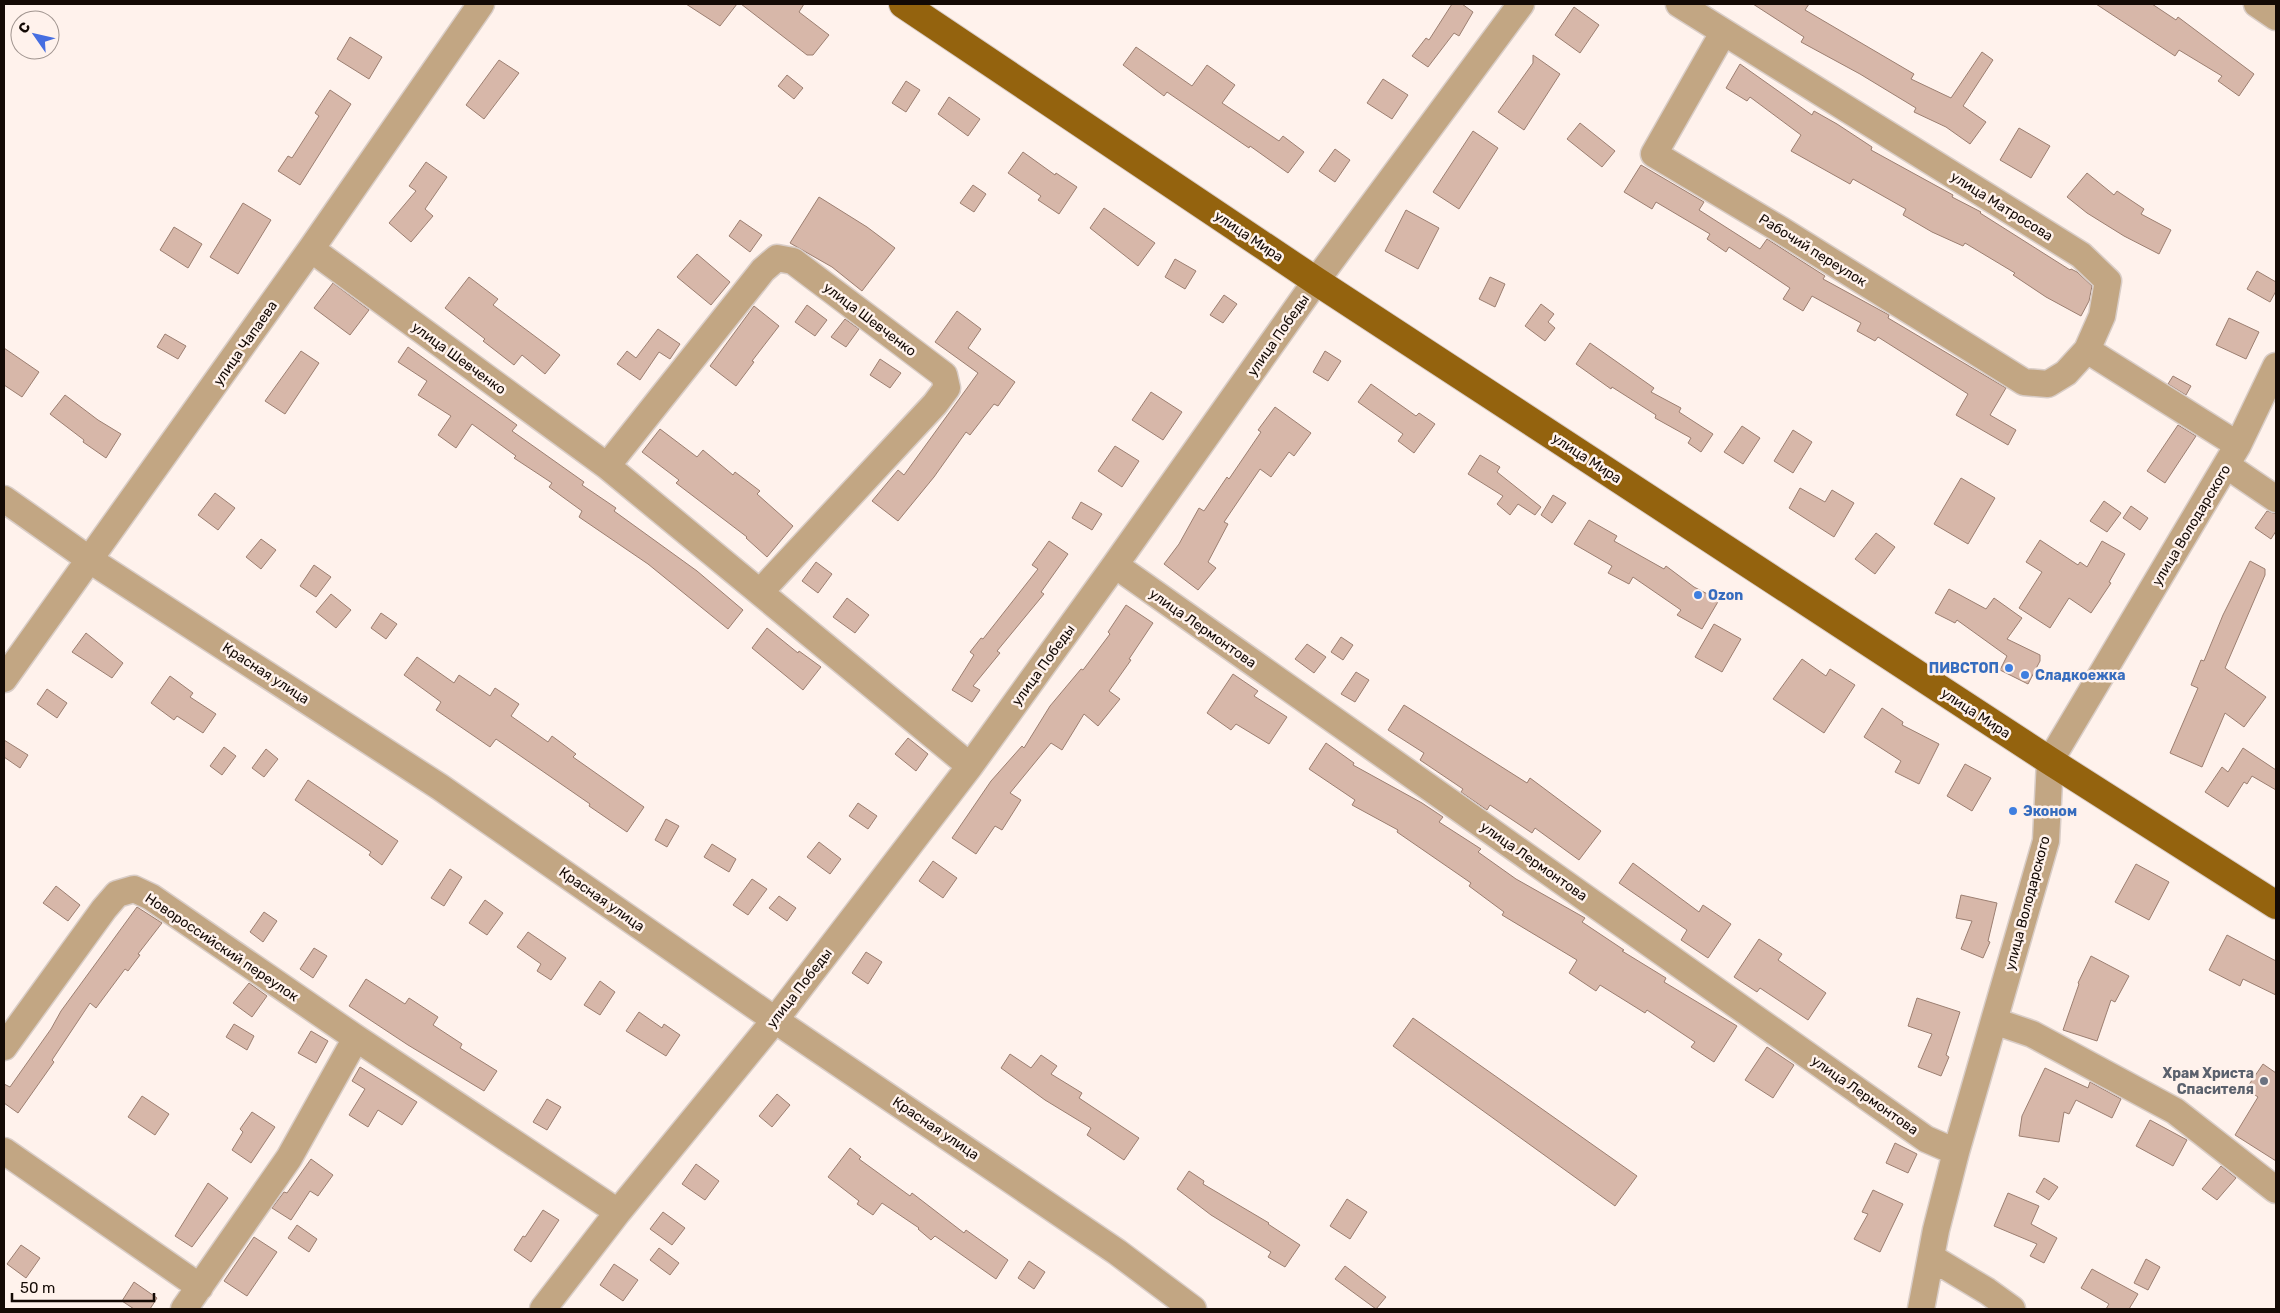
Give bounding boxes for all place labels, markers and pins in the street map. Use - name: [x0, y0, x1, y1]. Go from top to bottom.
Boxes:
- place label: Ozon: [1708, 587, 1743, 604]
- marker: Ozon: [1692, 589, 1704, 601]
- place label: ПИВСТОП: [1929, 660, 1999, 677]
- marker: ПИВСТОП: [2003, 662, 2015, 674]
- place label: Сладкоежка: [2035, 667, 2126, 684]
- marker: Сладкоежка: [2019, 669, 2031, 681]
- place label: Эконом: [2023, 803, 2077, 820]
- marker: Эконом: [2007, 805, 2019, 817]
- place label: Храм Христа Спасителя: [2163, 1065, 2254, 1098]
- marker: Храм Христа Спасителя: [2258, 1075, 2270, 1087]

